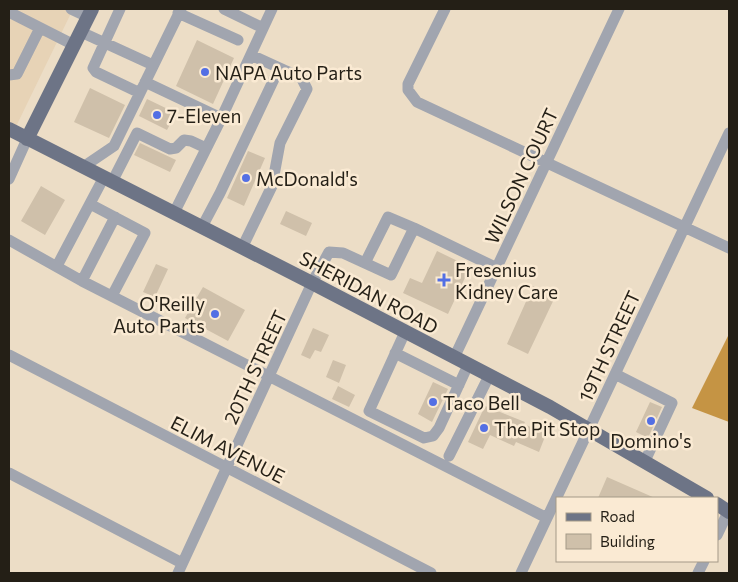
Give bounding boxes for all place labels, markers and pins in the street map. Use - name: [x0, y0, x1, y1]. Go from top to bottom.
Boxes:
- place label: NAPA Auto Parts: [215, 61, 362, 84]
- marker: NAPA Auto Parts: [199, 66, 211, 78]
- place label: 7-Eleven: [167, 104, 241, 127]
- marker: 7-Eleven: [151, 109, 163, 121]
- place label: McDonald's: [256, 167, 358, 190]
- marker: McDonald's: [240, 172, 252, 184]
- place label: Fresenius Kidney Care: [455, 258, 558, 303]
- marker: Fresenius Kidney Care: [437, 273, 451, 287]
- place label: O'Reilly Auto Parts: [113, 292, 205, 337]
- marker: O'Reilly Auto Parts: [209, 308, 221, 320]
- place label: Taco Bell: [443, 391, 520, 414]
- marker: Taco Bell: [427, 396, 439, 408]
- marker: Domino's: [645, 415, 657, 427]
- place label: The Pit Stop: [494, 417, 600, 440]
- marker: The Pit Stop: [478, 422, 490, 434]
- place label: Domino's: [610, 429, 692, 452]

